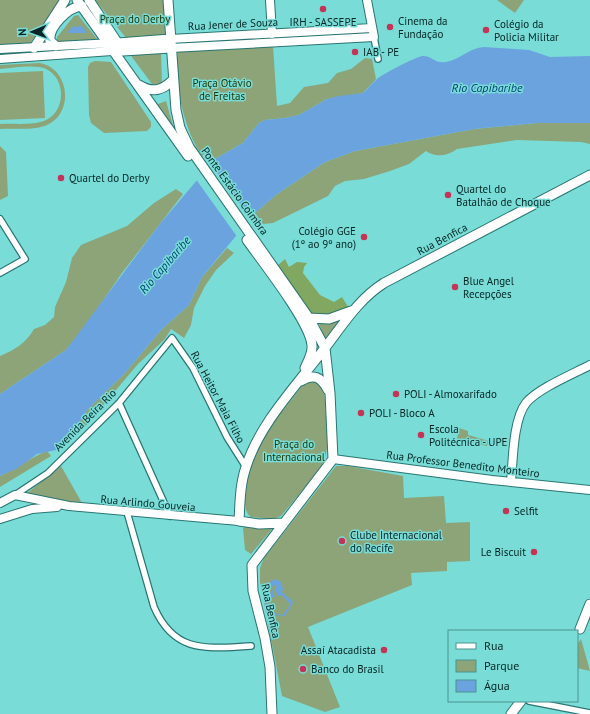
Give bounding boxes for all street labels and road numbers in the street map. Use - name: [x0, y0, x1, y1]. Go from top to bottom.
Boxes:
- street label: Rua Jener de Souza: [188, 15, 278, 33]
- street label: Ponte Estácio Coimbra: [198, 144, 272, 238]
- street label: Rua Benfica: [414, 220, 470, 258]
- street label: Rua Heitor Maia Filho: [188, 349, 248, 445]
- street label: Avenida Beira Rio: [51, 386, 119, 454]
- street label: Rua Professor Benedito Monteiro: [386, 448, 540, 480]
- street label: Rua Arlindo Gouveia: [100, 492, 196, 514]
- street label: Rua Benfica: [258, 583, 284, 639]

